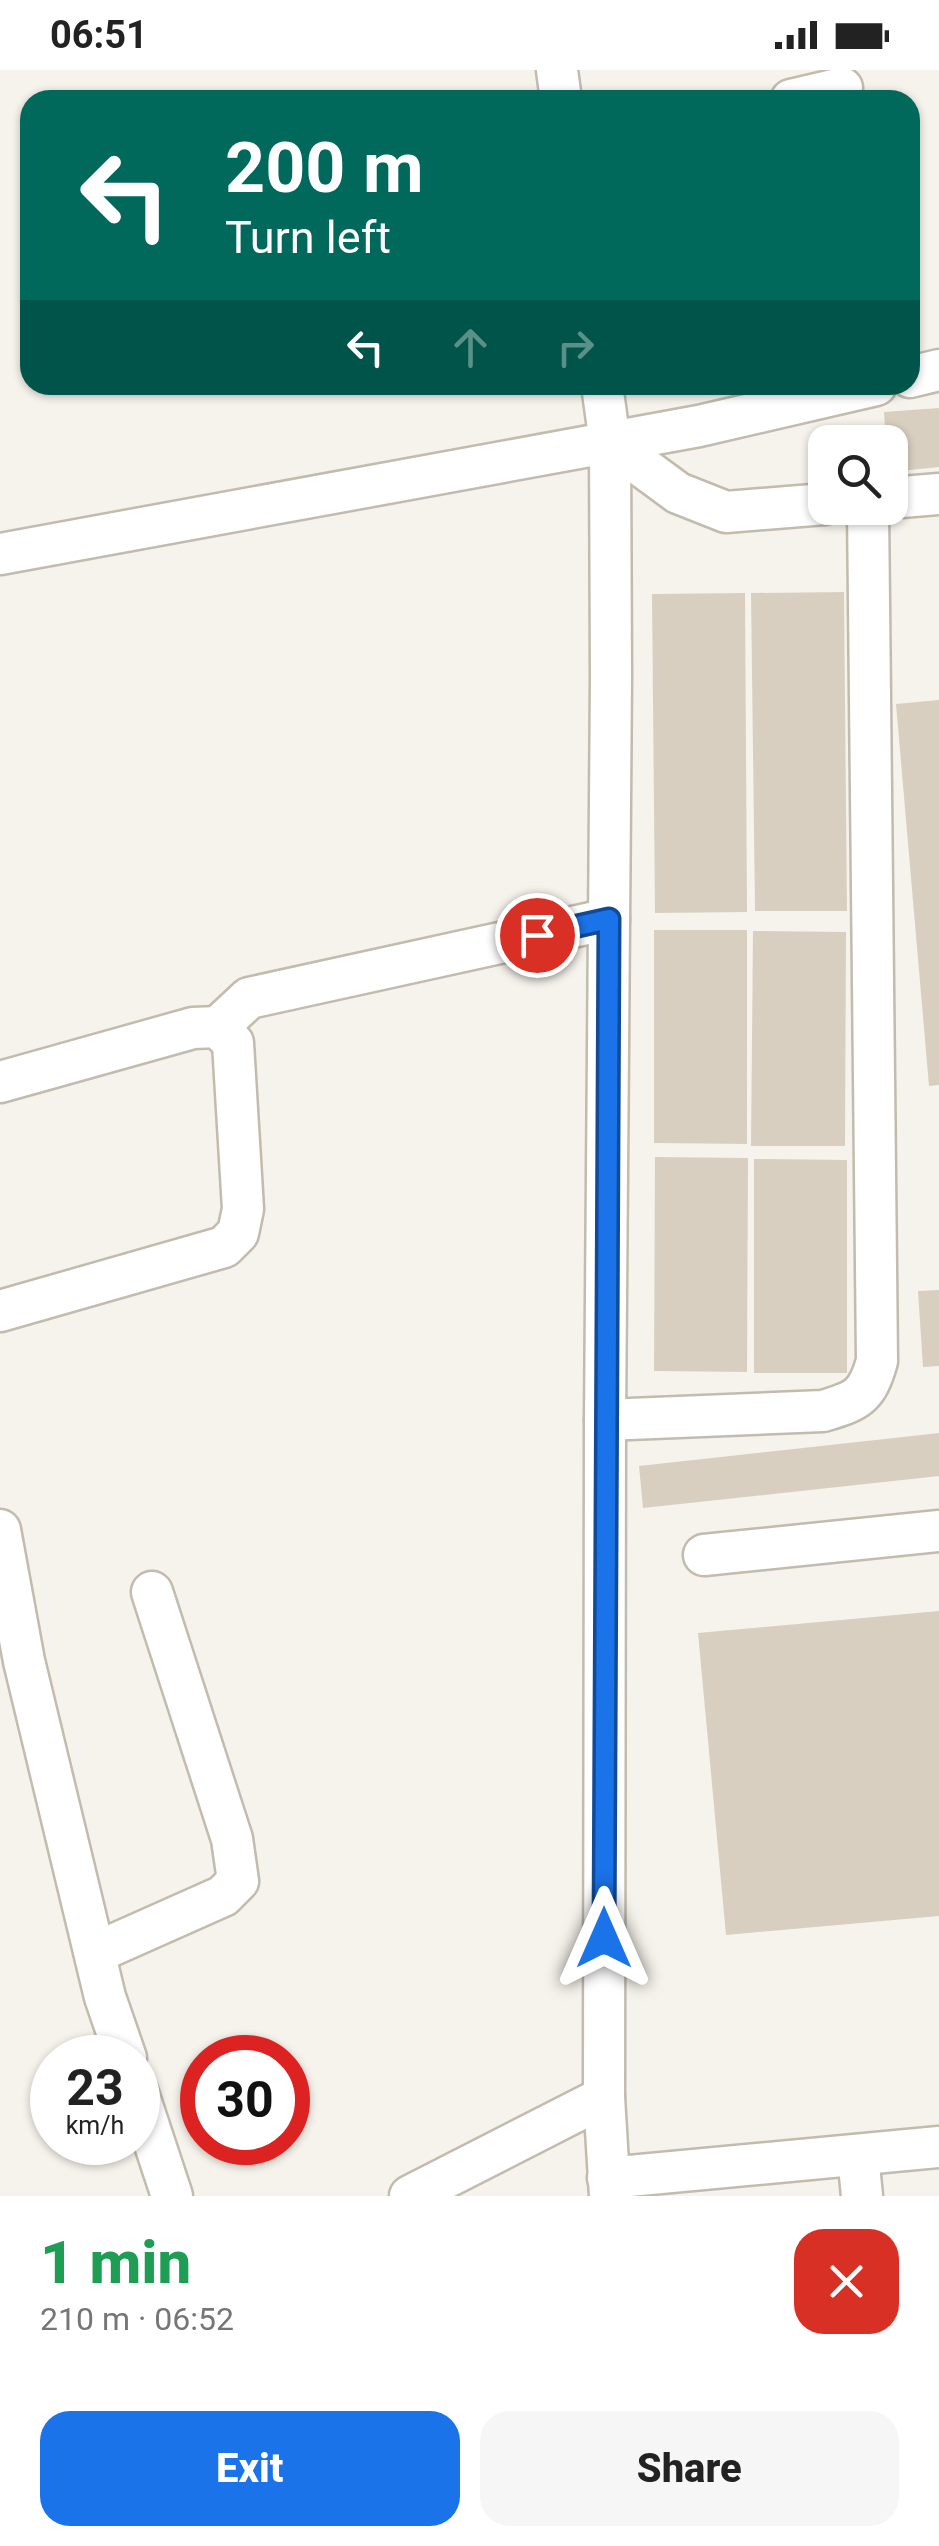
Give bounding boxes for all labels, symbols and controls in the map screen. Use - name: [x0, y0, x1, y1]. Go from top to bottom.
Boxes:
- text: 06:51: [50, 13, 148, 57]
- text: 200 m: [225, 127, 424, 209]
- icon: left: [60, 130, 190, 260]
- text: Turn left: [225, 211, 391, 264]
- icon: left: [338, 320, 393, 375]
- icon: ahead: [443, 320, 498, 375]
- icon: right: [548, 320, 603, 375]
- map controls: [808, 425, 908, 525]
- button: search: [808, 425, 908, 525]
- pin: [495, 893, 580, 978]
- icon: arrive: [510, 908, 565, 963]
- position arrow: [552, 1886, 656, 1990]
- speed limit sign: 30: [180, 2035, 310, 2165]
- text: 23: [66, 2059, 124, 2117]
- text: km/h: [66, 2111, 124, 2140]
- text: 1 min: [40, 2227, 191, 2298]
- button: close: [794, 2229, 899, 2334]
- text: 210 m · 06:52: [40, 2300, 234, 2338]
- button: Exit: [40, 2411, 460, 2526]
- button: Share: [480, 2411, 899, 2526]

